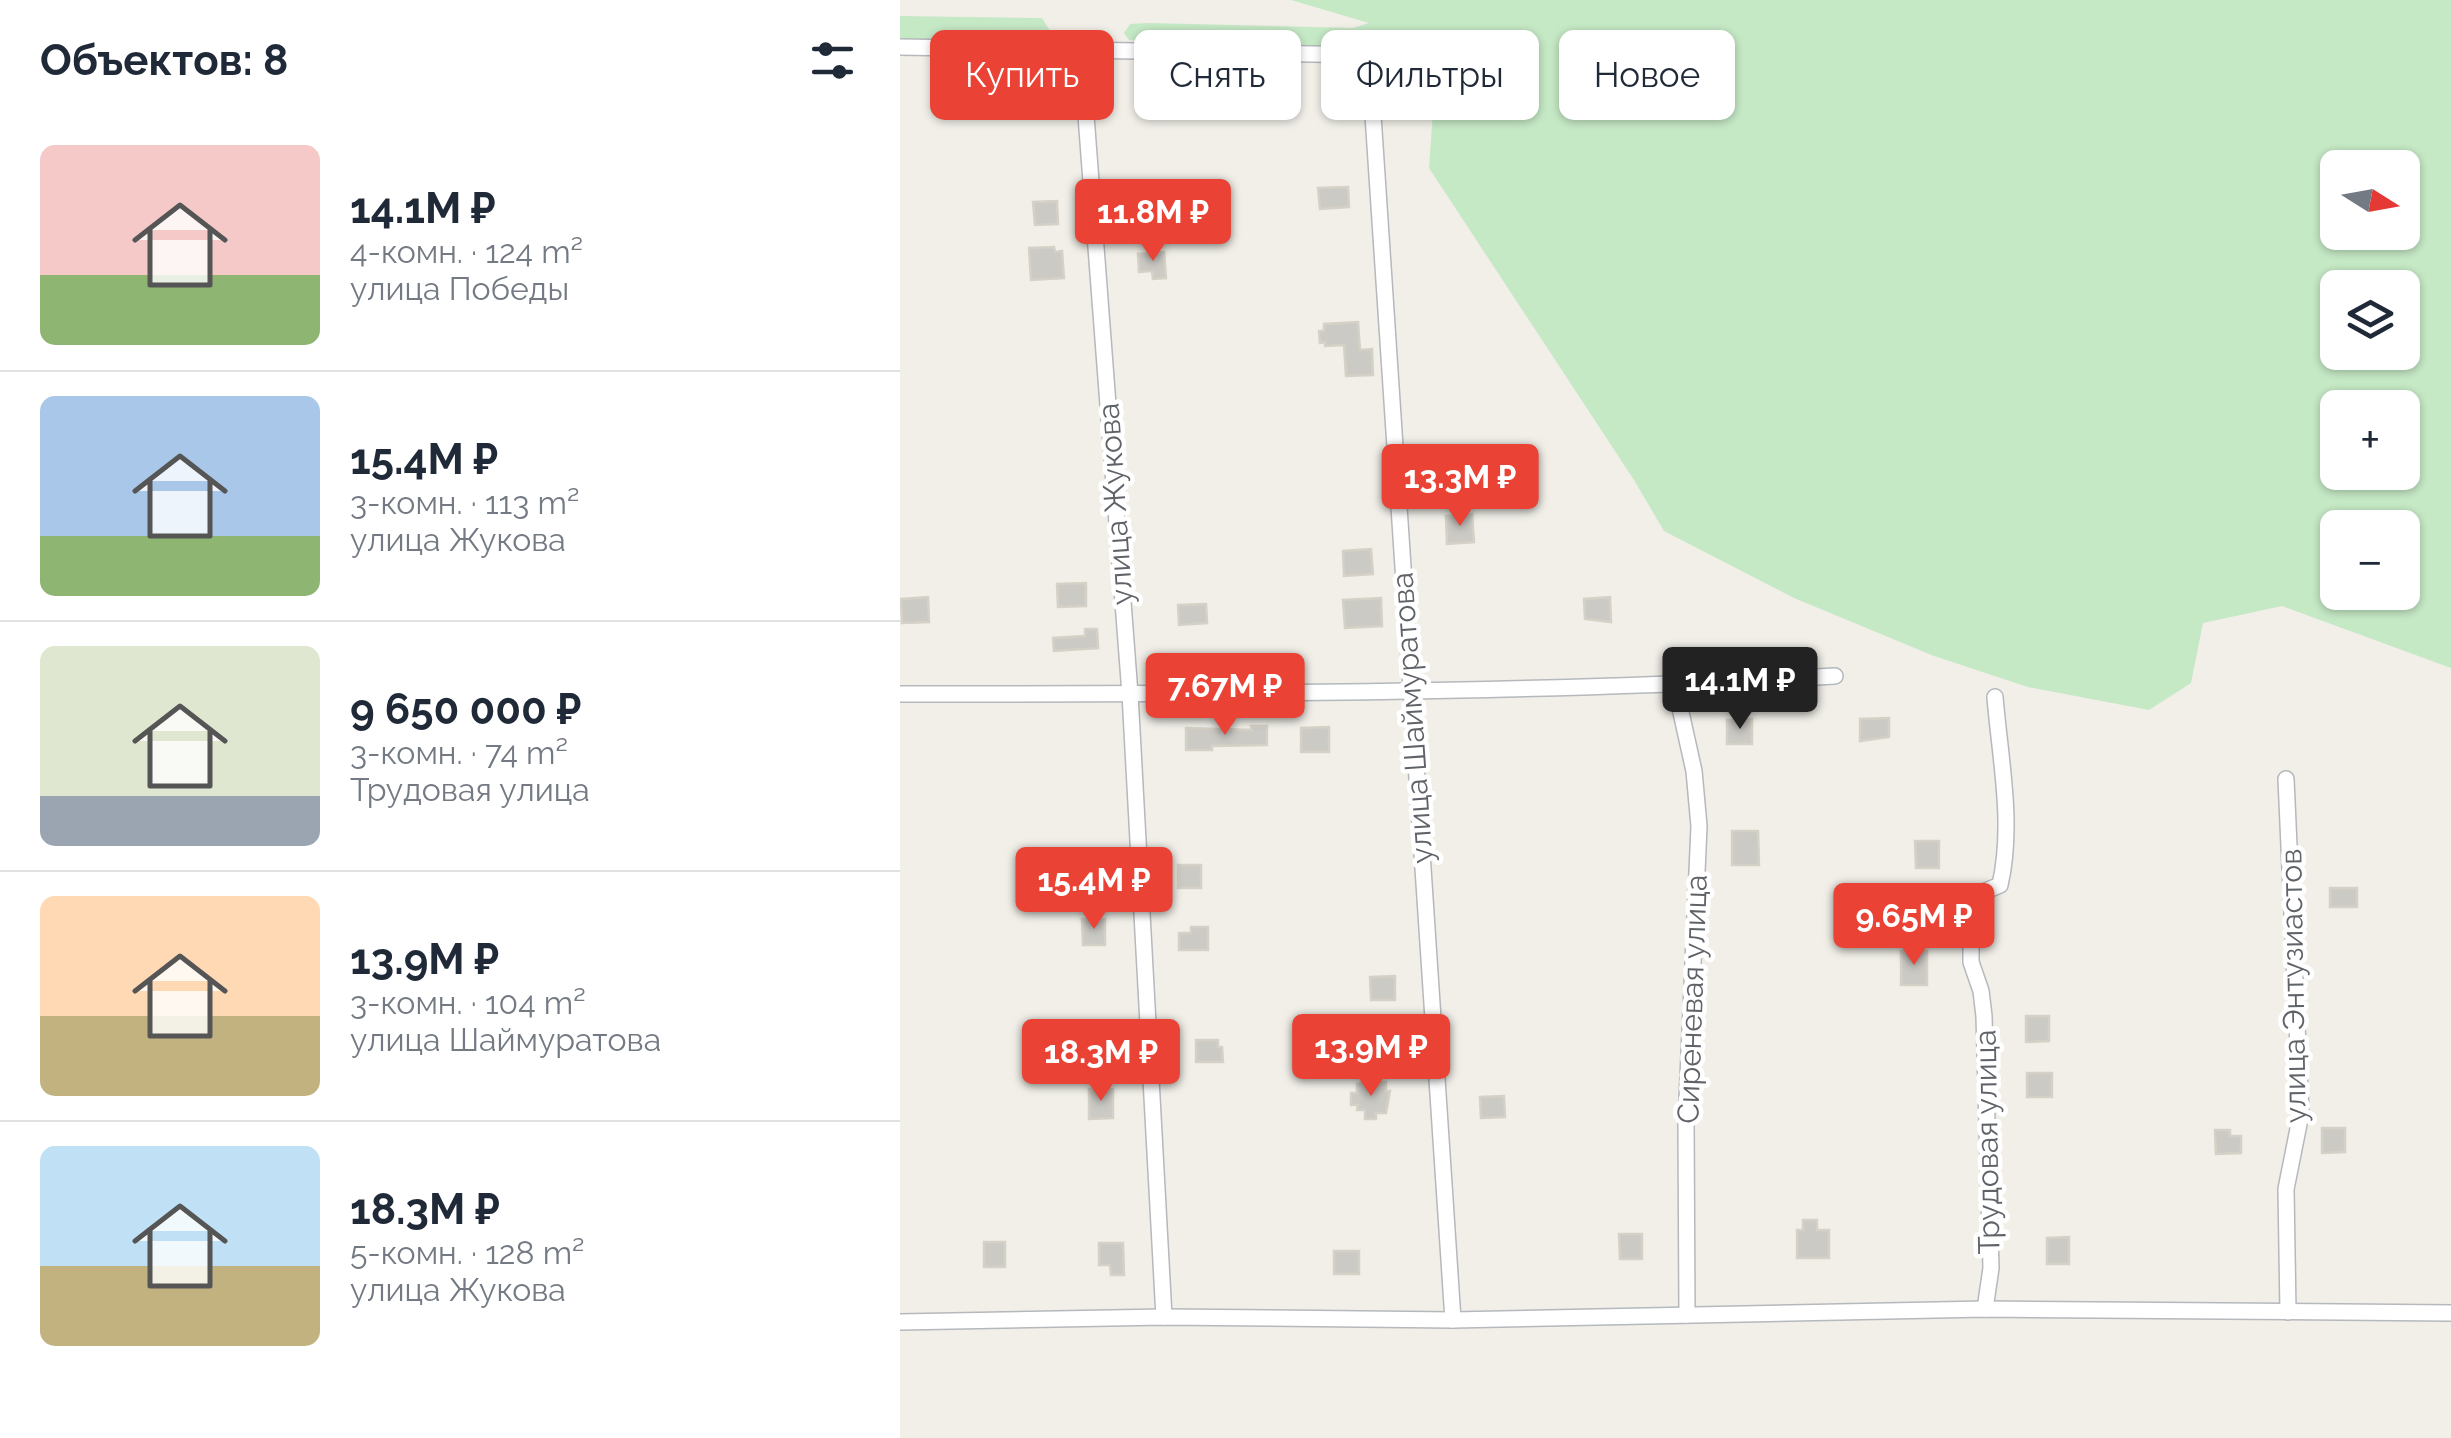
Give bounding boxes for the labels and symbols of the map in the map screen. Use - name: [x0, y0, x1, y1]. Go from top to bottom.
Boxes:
- north arrow: [2320, 150, 2420, 250]
- pin: 11.8M ₽: [1061, 179, 1245, 264]
- street label: улица Жукова: [1090, 402, 1140, 606]
- pin: 13.3M ₽: [1368, 444, 1552, 529]
- street label: улица Шаймуратова: [1384, 571, 1440, 865]
- pin: 14.1M ₽: [1648, 647, 1832, 732]
- pin: 7.67M ₽: [1133, 653, 1317, 738]
- pin: 15.4M ₽: [1002, 847, 1186, 932]
- street label: улица Энтузиастов: [2273, 848, 2313, 1124]
- street label: Сиреневая улица: [1670, 874, 1714, 1124]
- pin: 9.65M ₽: [1822, 883, 2006, 968]
- pin: 13.9M ₽: [1279, 1014, 1463, 1099]
- pin: 18.3M ₽: [1009, 1019, 1193, 1104]
- street label: Трудовая улица: [1968, 1029, 2006, 1255]

